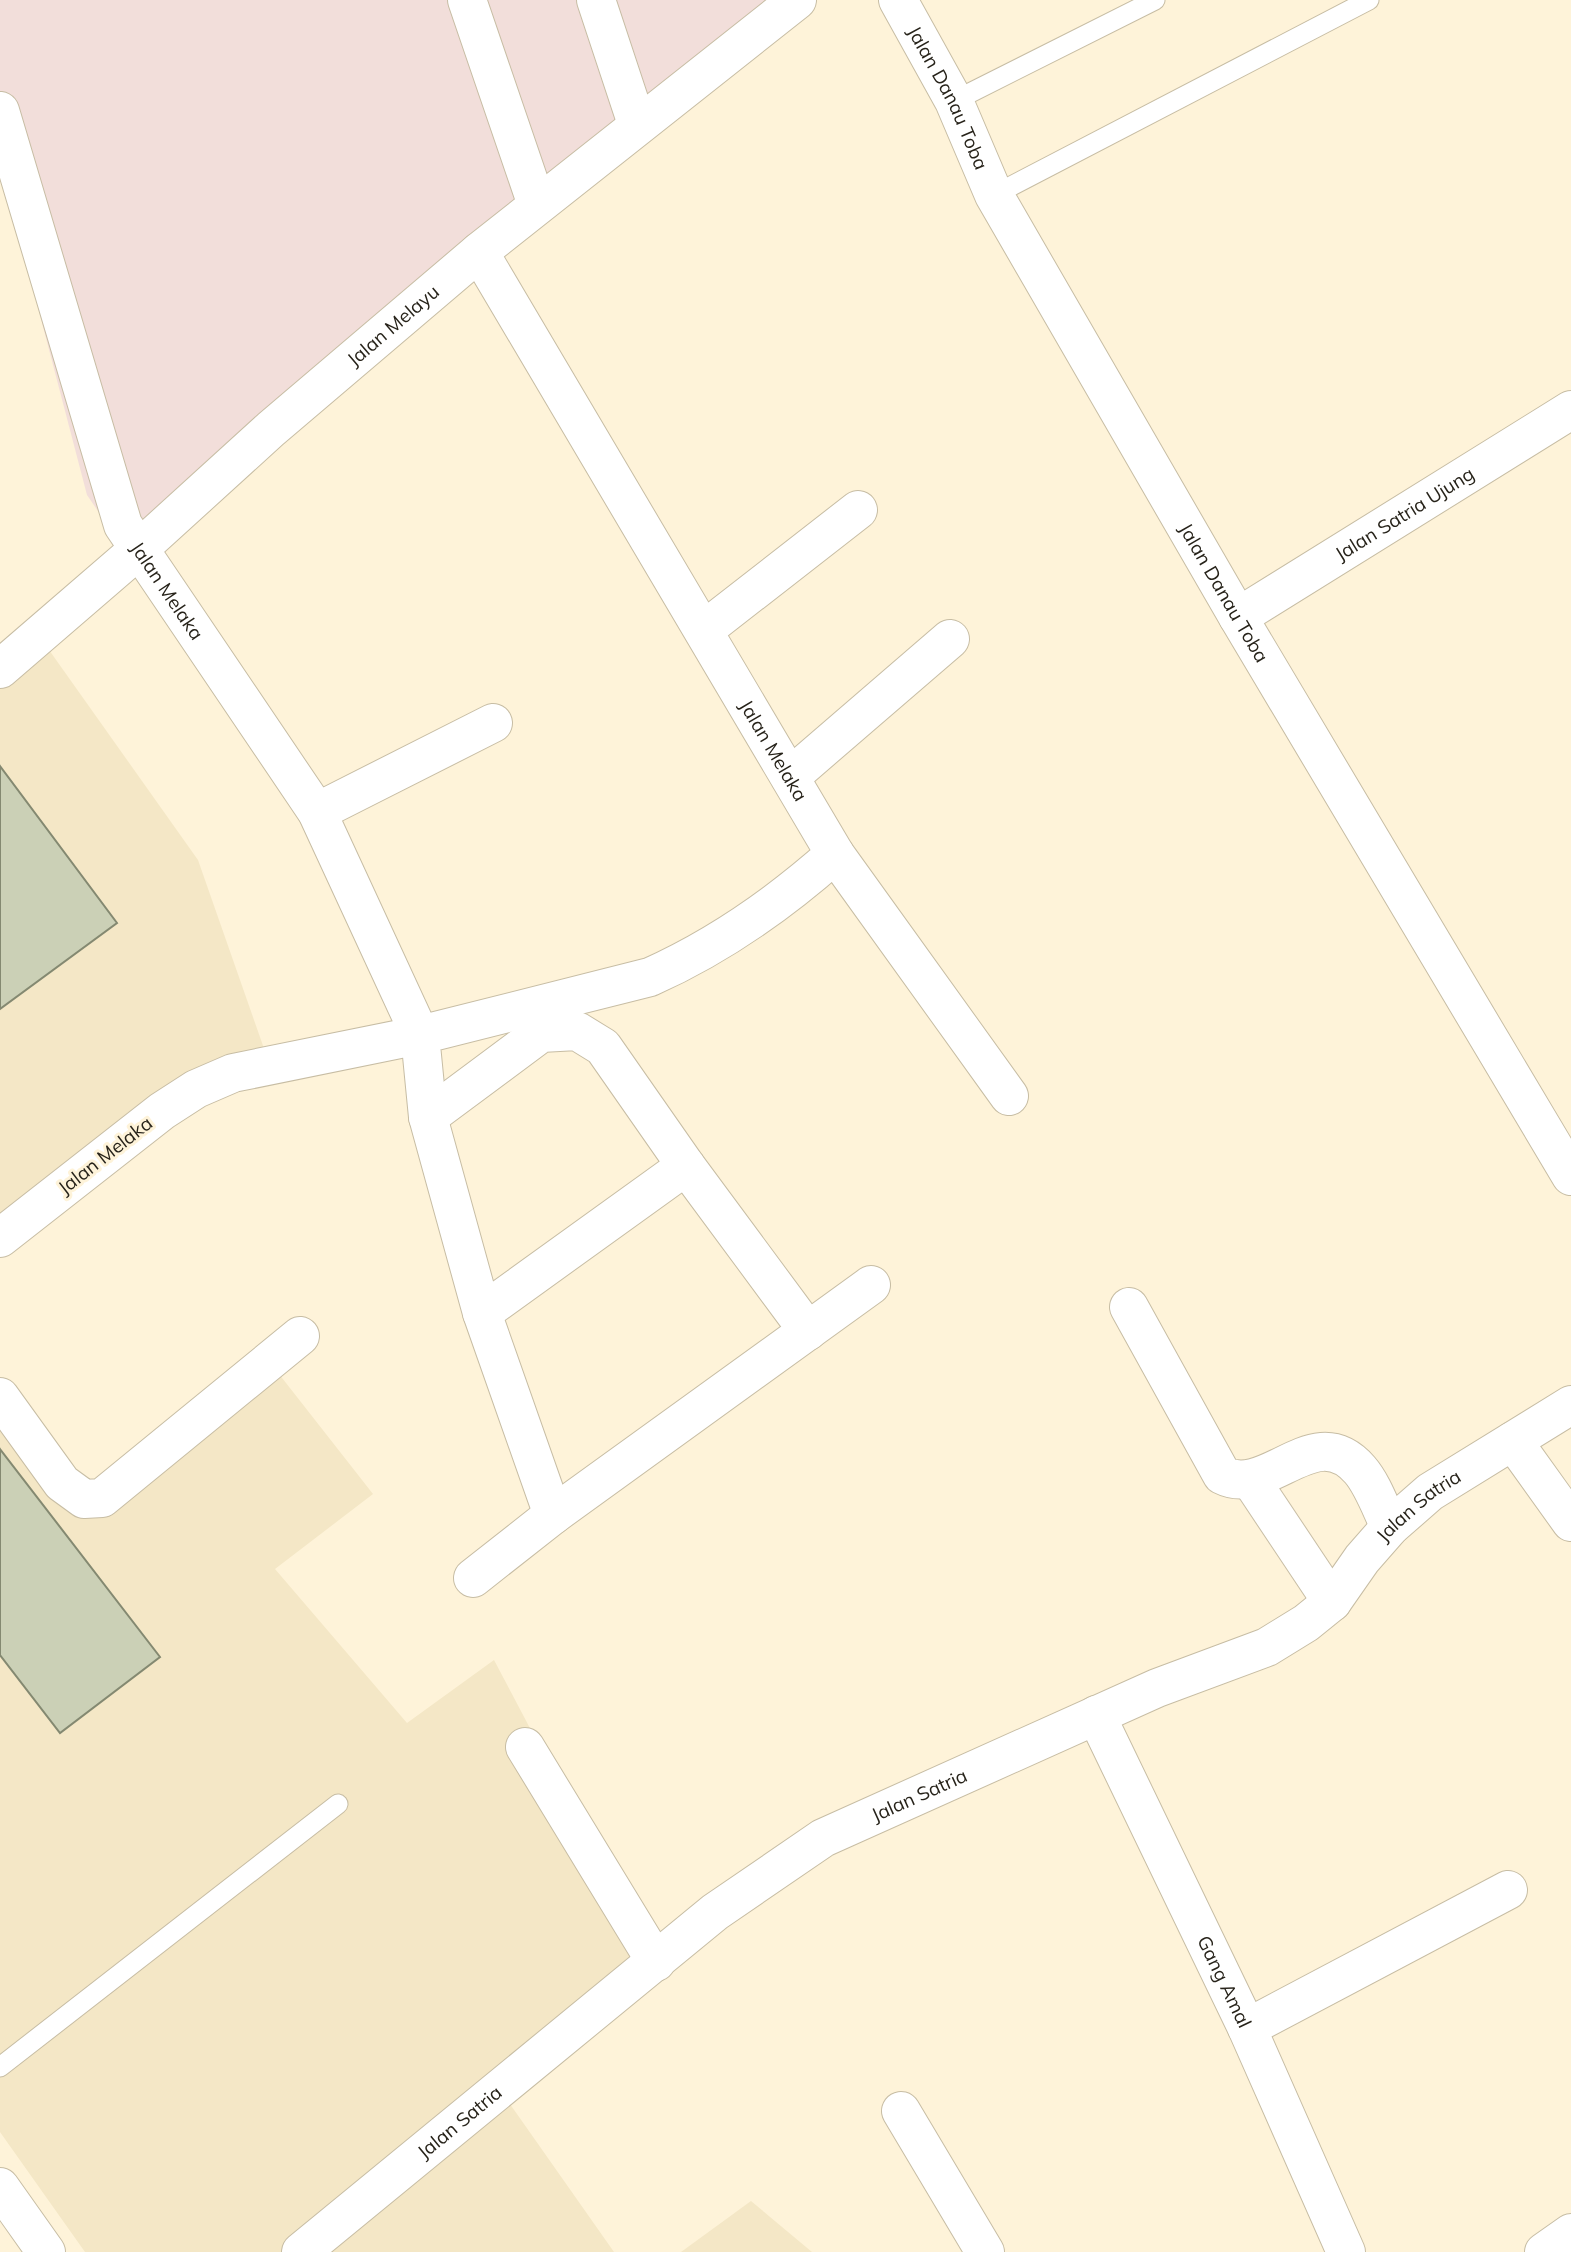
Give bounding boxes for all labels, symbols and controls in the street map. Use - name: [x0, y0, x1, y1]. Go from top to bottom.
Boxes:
- street label: Jalan Danau Toba: [903, 22, 994, 173]
- street label: Jalan Melayu: [342, 279, 444, 371]
- street label: Jalan Satria Ujung: [1330, 461, 1478, 566]
- street label: Jalan Danau Toba: [1174, 518, 1274, 667]
- street label: Jalan Melaka: [126, 537, 209, 644]
- street label: Jalan Melaka: [735, 695, 813, 805]
- street label: Jalan Melaka: [53, 1111, 157, 1199]
- street label: Jalan Satria: [1371, 1464, 1465, 1547]
- street label: Jalan Satria: [867, 1763, 971, 1827]
- street label: Gang Amal: [1192, 1932, 1257, 2032]
- street label: Jalan Satria: [412, 2080, 507, 2164]

